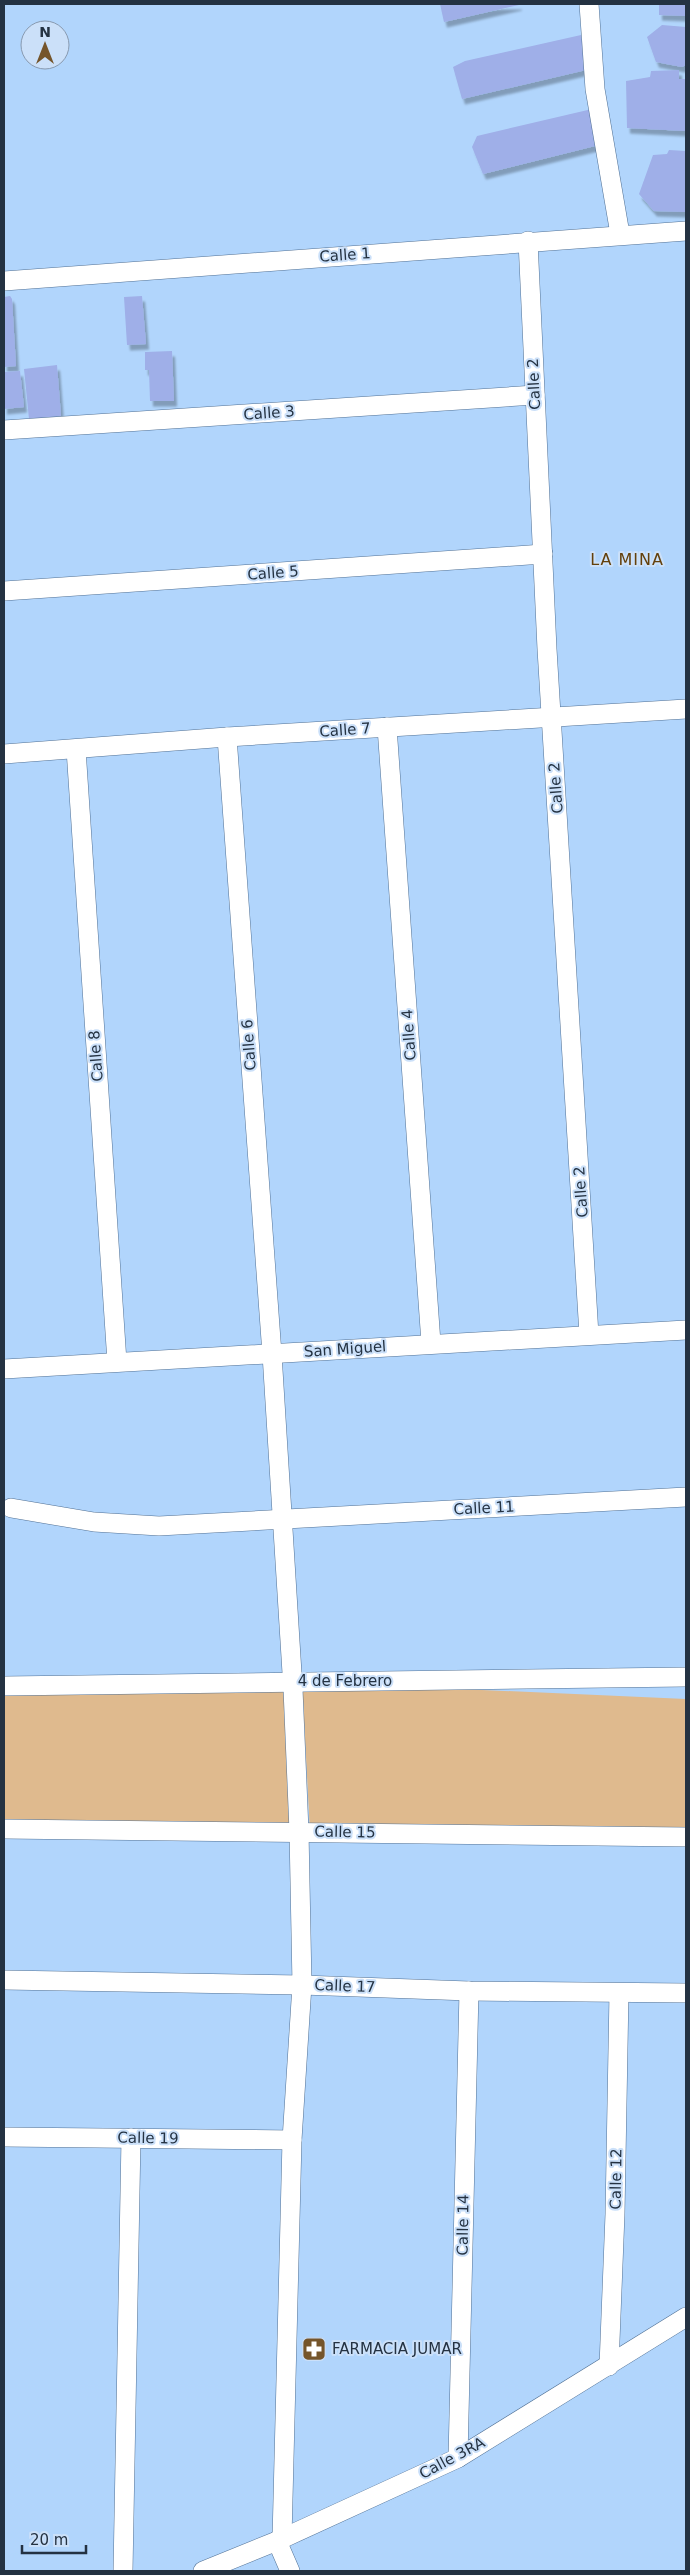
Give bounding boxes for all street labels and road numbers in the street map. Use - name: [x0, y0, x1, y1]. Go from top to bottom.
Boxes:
- street label: Calle 1: [319, 244, 371, 266]
- street label: Calle 2: [524, 358, 544, 410]
- street label: Calle 3: [243, 402, 295, 424]
- street label: Calle 5: [247, 562, 299, 584]
- street label: Calle 7: [319, 719, 371, 741]
- street label: Calle 2: [545, 762, 567, 814]
- street label: Calle 4: [398, 1009, 420, 1061]
- street label: Calle 6: [238, 1019, 260, 1071]
- street label: Calle 8: [85, 1030, 107, 1082]
- street label: Calle 2: [570, 1166, 592, 1218]
- street label: San Miguel: [303, 1337, 387, 1361]
- street label: Calle 11: [453, 1497, 515, 1519]
- street label: 4 de Febrero: [298, 1672, 392, 1690]
- street label: Calle 15: [314, 1822, 376, 1842]
- street label: Calle 17: [314, 1976, 376, 1996]
- street label: Calle 19: [117, 2128, 179, 2148]
- street label: Calle 12: [606, 2148, 626, 2210]
- street label: Calle 14: [453, 2194, 473, 2256]
- street label: Calle 3RA: [416, 2433, 488, 2483]

